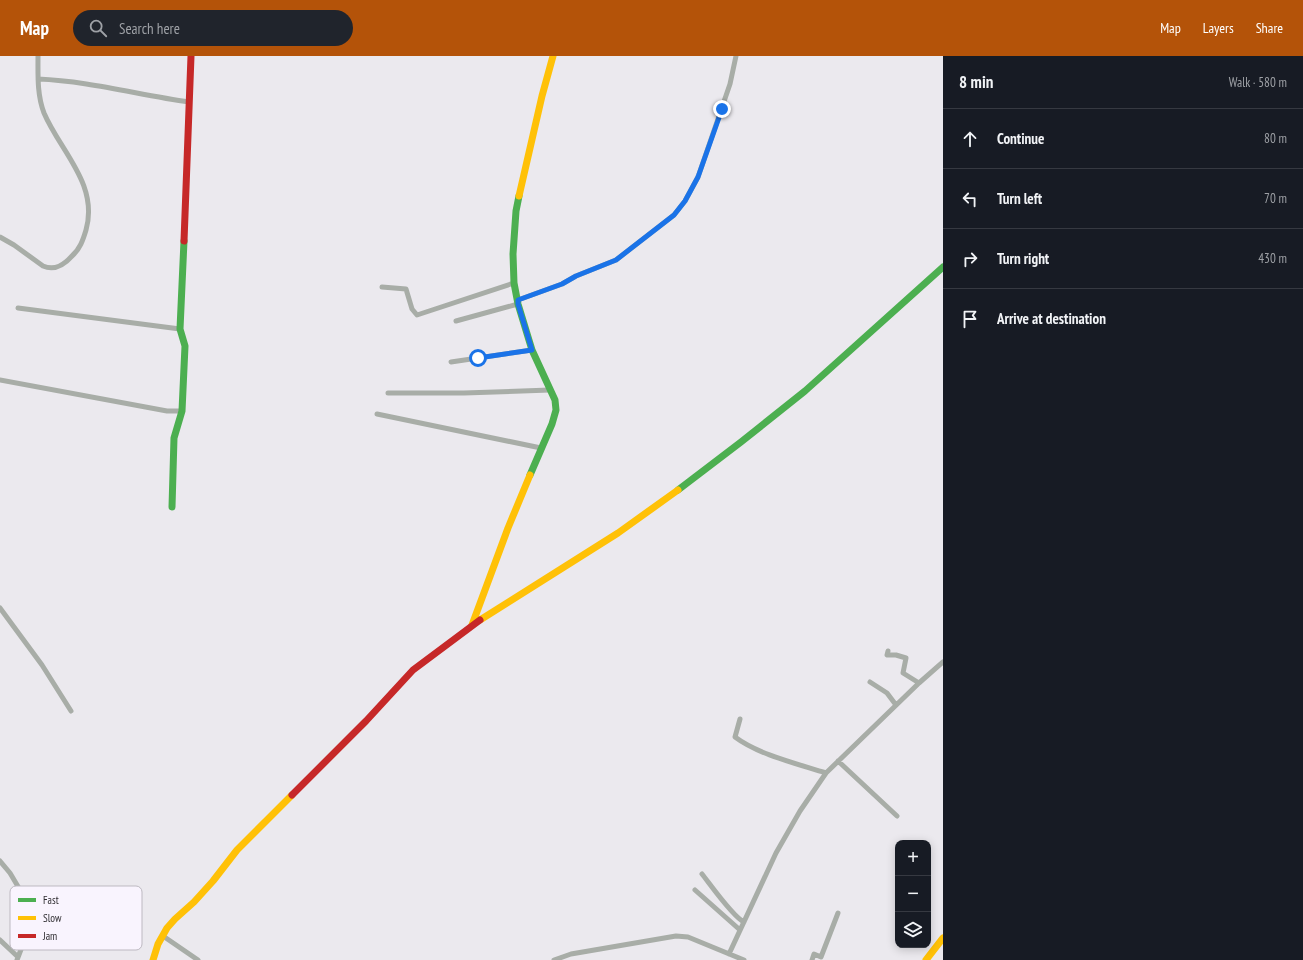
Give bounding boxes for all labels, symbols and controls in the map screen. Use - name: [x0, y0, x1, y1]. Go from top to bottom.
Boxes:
- search box: [73, 10, 353, 46]
- text: Map: [20, 16, 49, 40]
- icon: search: [87, 17, 109, 39]
- text: Search here: [119, 19, 180, 38]
- text: Map: [1160, 19, 1181, 37]
- text: Layers: [1203, 19, 1234, 37]
- text: Share: [1256, 19, 1283, 37]
- text: 8 min: [959, 71, 993, 93]
- text: Walk · 580 m: [1229, 74, 1287, 91]
- route end: [713, 100, 731, 118]
- icon: ahead: [959, 128, 981, 150]
- text: Continue: [997, 129, 1044, 148]
- text: 80 m: [1264, 130, 1287, 147]
- icon: left: [959, 188, 981, 210]
- text: Turn left: [997, 189, 1042, 208]
- text: 70 m: [1264, 190, 1287, 207]
- icon: right: [959, 248, 981, 270]
- text: Turn right: [997, 249, 1049, 268]
- text: 430 m: [1258, 250, 1287, 267]
- icon: arrive: [959, 308, 981, 330]
- text: Arrive at destination: [997, 309, 1106, 328]
- route start: [469, 349, 487, 367]
- map controls: [895, 840, 931, 948]
- button: +: [895, 840, 931, 876]
- button: −: [895, 876, 931, 912]
- legend: [10, 886, 142, 950]
- text: Fast: [43, 893, 59, 907]
- text: Slow: [43, 911, 62, 925]
- button: layers: [895, 912, 931, 948]
- text: Jam: [42, 929, 57, 943]

